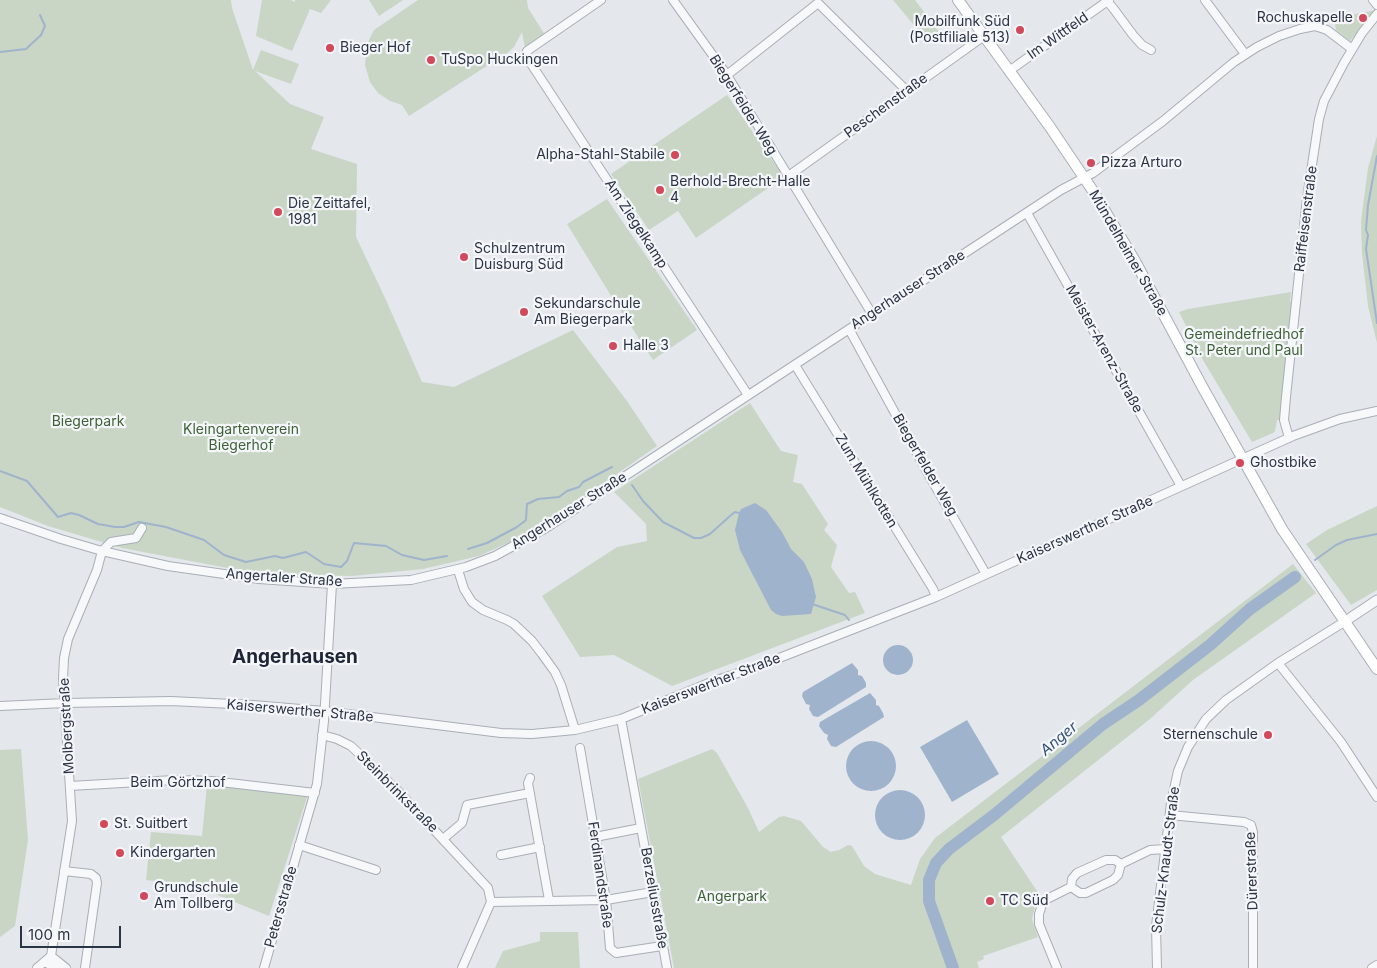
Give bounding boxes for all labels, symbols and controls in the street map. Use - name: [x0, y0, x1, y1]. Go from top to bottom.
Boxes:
- street label: Im Wittfeld: [1024, 9, 1092, 63]
- place label: Rochuskapelle: [1257, 10, 1353, 26]
- marker: Rochuskapelle: [1357, 12, 1369, 24]
- place label: Mobilfunk Süd (Postfiliale 513): [909, 14, 1010, 46]
- marker: Mobilfunk Süd (Postfiliale 513): [1014, 24, 1026, 36]
- place label: Bieger Hof: [340, 40, 411, 56]
- marker: Bieger Hof: [324, 42, 336, 54]
- place label: TuSpo Huckingen: [441, 52, 558, 68]
- street label: Biegerfelder Weg: [705, 52, 781, 158]
- marker: TuSpo Huckingen: [425, 54, 437, 66]
- street label: Peschenstraße: [841, 70, 931, 142]
- place label: Alpha-Stahl-Stabile: [536, 147, 665, 163]
- marker: Alpha-Stahl-Stabile: [669, 149, 681, 161]
- place label: Pizza Arturo: [1101, 155, 1182, 171]
- marker: Pizza Arturo: [1085, 157, 1097, 169]
- street label: Raiffeisenstraße: [1291, 165, 1321, 273]
- place label: Berhold-Brecht-Halle 4: [670, 174, 810, 206]
- street label: Am Ziegelkamp: [601, 176, 671, 272]
- marker: Berhold-Brecht-Halle 4: [654, 184, 666, 196]
- street label: Mündelheimer Straße: [1085, 187, 1171, 319]
- place label: Die Zeittafel, 1981: [288, 196, 371, 228]
- marker: Die Zeittafel, 1981: [272, 206, 284, 218]
- place label: Schulzentrum Duisburg Süd: [474, 241, 565, 274]
- street label: Angerhauser Straße: [848, 247, 968, 333]
- marker: Schulzentrum Duisburg Süd: [458, 251, 470, 263]
- street label: Meister-Arenz-Straße: [1062, 282, 1146, 416]
- place label: Sekundarschule Am Biegerpark: [534, 296, 641, 328]
- marker: Sekundarschule Am Biegerpark: [518, 306, 530, 318]
- park label: Gemeindefriedhof St. Peter und Paul: [1184, 327, 1304, 360]
- place label: Halle 3: [623, 338, 669, 354]
- marker: Halle 3: [607, 340, 619, 352]
- street label: Biegerfelder Weg: [889, 411, 961, 519]
- park label: Biegerpark: [52, 414, 124, 430]
- park label: Kleingartenverein Biegerhof: [183, 422, 299, 454]
- street label: Zum Mühlkotten: [831, 431, 901, 531]
- place label: Ghostbike: [1250, 455, 1317, 471]
- marker: Ghostbike: [1234, 457, 1246, 469]
- street label: Angerhauser Straße: [508, 469, 630, 553]
- street label: Kaiserswerther Straße: [1014, 492, 1156, 568]
- street label: Angertaler Straße: [225, 566, 343, 590]
- district label: Angerhausen: [232, 646, 358, 668]
- street label: Kaiserswerther Straße: [639, 650, 783, 718]
- street label: Molbergstraße: [56, 677, 78, 775]
- street label: Kaiserswerther Straße: [226, 696, 374, 726]
- water label: Anger: [1037, 718, 1081, 760]
- place label: Sternenschule: [1163, 727, 1258, 743]
- marker: Sternenschule: [1262, 729, 1274, 741]
- street label: Steinbrinkstraße: [353, 748, 441, 836]
- street label: Beim Görtzhof: [130, 775, 226, 791]
- street label: Schulz-Knaudt-Straße: [1149, 786, 1183, 934]
- place label: St. Suitbert: [114, 816, 188, 832]
- marker: St. Suitbert: [98, 818, 110, 830]
- street label: Ferdinandstraße: [584, 820, 616, 930]
- street label: Dürerstraße: [1242, 831, 1262, 911]
- place label: Kindergarten: [130, 845, 216, 861]
- street label: Berzeliusstraße: [637, 846, 671, 950]
- marker: Kindergarten: [114, 847, 126, 859]
- street label: Petersstraße: [261, 864, 301, 950]
- place label: Grundschule Am Tollberg: [154, 880, 238, 912]
- park label: Angerpark: [697, 889, 767, 905]
- marker: Grundschule Am Tollberg: [138, 890, 150, 902]
- place label: TC Süd: [1000, 893, 1049, 909]
- marker: TC Süd: [984, 895, 996, 907]
- scale bar: [22, 916, 124, 948]
- text: 100 m: [28, 925, 70, 944]

